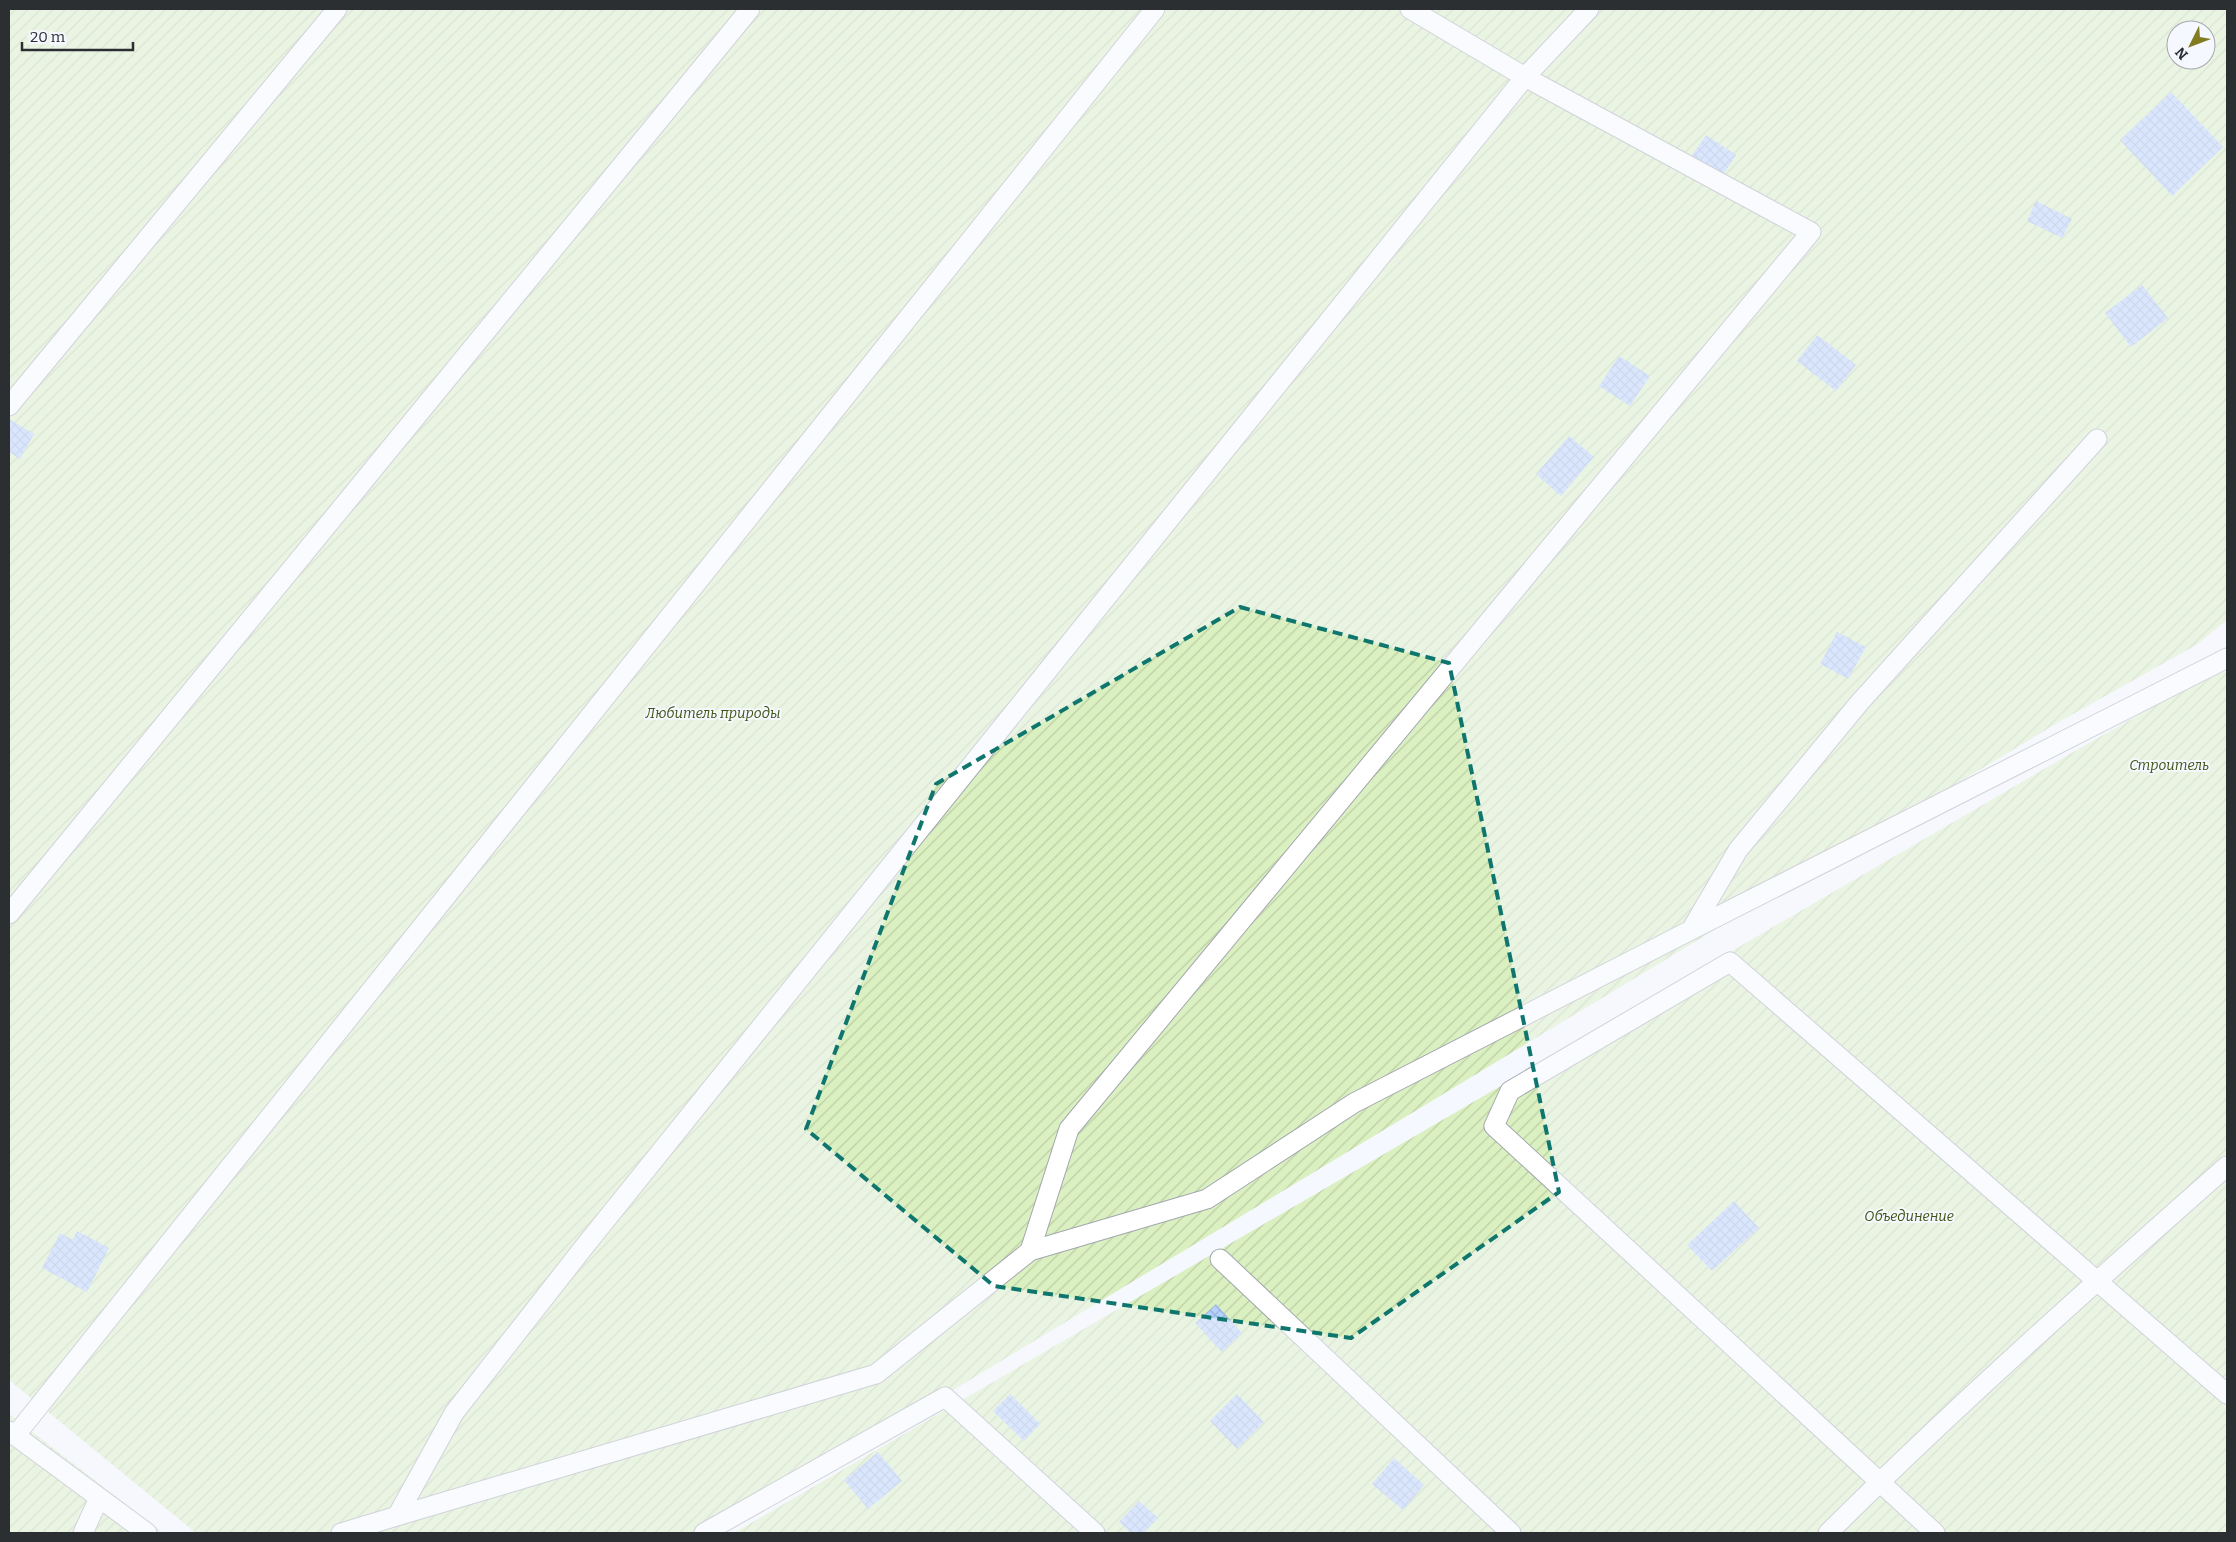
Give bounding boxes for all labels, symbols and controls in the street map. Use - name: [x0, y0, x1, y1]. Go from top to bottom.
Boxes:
- scale bar: [22, 20, 134, 52]
- north arrow: [2166, 20, 2216, 70]
- text: 20 m: [30, 28, 66, 46]
- text: N: [2172, 44, 2192, 63]
- park label: Любитель природы: [645, 705, 780, 722]
- park label: Строитель: [2129, 757, 2209, 774]
- park label: Объединение: [1864, 1208, 1954, 1225]

